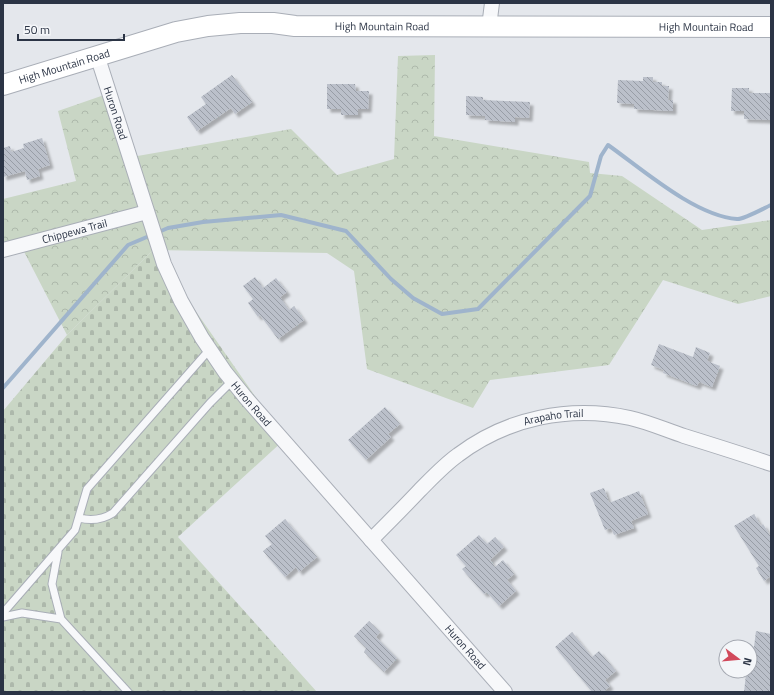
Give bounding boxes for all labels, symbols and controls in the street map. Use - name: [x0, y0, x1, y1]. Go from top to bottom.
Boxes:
- scale bar: [18, 16, 124, 42]
- street label: High Mountain Road: [335, 18, 430, 34]
- street label: High Mountain Road: [659, 19, 754, 35]
- text: 50 m: [24, 20, 50, 39]
- street label: High Mountain Road: [17, 45, 112, 88]
- street label: Huron Road: [100, 84, 132, 142]
- street label: Chippewa Trail: [40, 215, 109, 247]
- street label: Huron Road: [227, 378, 275, 430]
- street label: Arapaho Trail: [522, 405, 583, 429]
- street label: Huron Road: [441, 621, 490, 673]
- north arrow: [718, 639, 758, 679]
- text: N: [739, 656, 756, 668]

